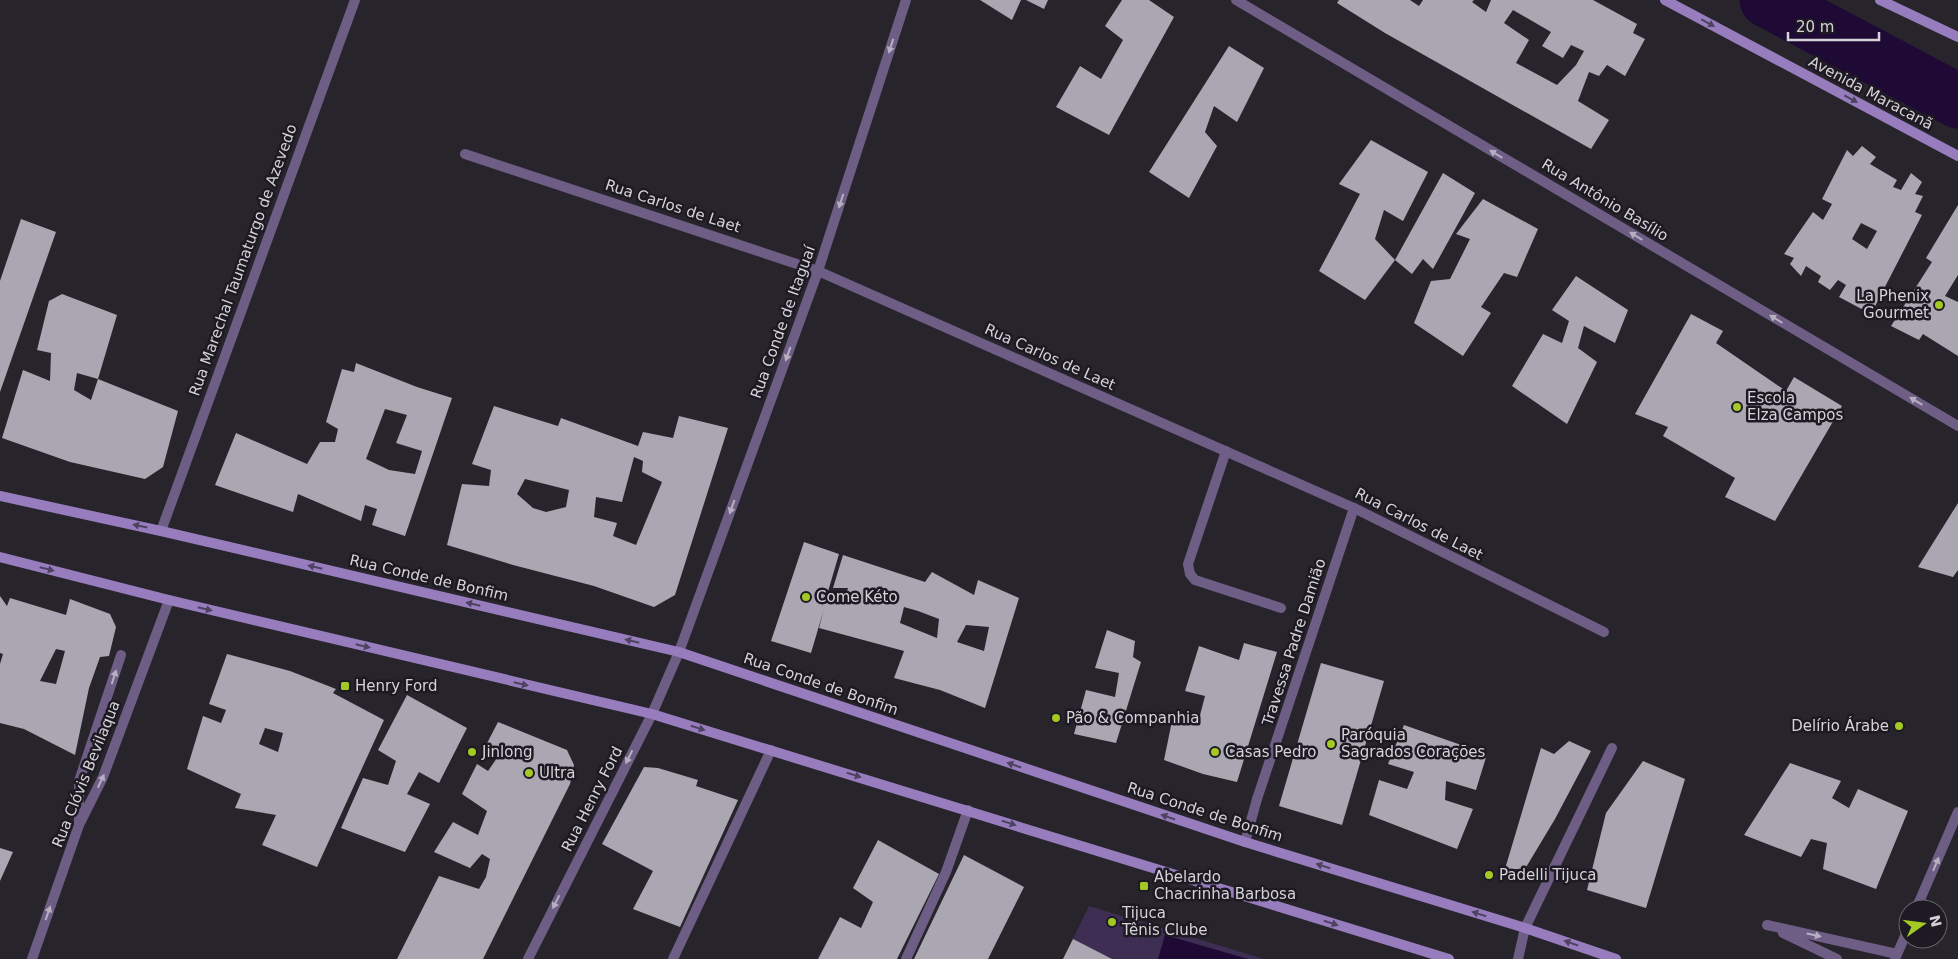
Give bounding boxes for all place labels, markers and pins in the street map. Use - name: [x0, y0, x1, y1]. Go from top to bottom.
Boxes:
- place label: La Phenix Gourmet: [1856, 287, 1929, 322]
- marker: La Phenix Gourmet: [1933, 299, 1945, 311]
- place label: Escola Elza Campos: [1747, 389, 1843, 424]
- marker: Escola Elza Campos: [1731, 401, 1743, 413]
- place label: Come Kéto: [816, 588, 898, 606]
- marker: Come Kéto: [800, 591, 812, 603]
- place label: Henry Ford: [355, 677, 438, 695]
- marker: Henry Ford: [339, 680, 351, 692]
- place label: Pão & Companhia: [1066, 709, 1199, 727]
- marker: Pão & Companhia: [1050, 712, 1062, 724]
- place label: Delírio Árabe: [1791, 716, 1889, 735]
- marker: Delírio Árabe: [1893, 720, 1905, 732]
- place label: Paróquia Sagrados Corações: [1341, 726, 1486, 761]
- marker: Paróquia Sagrados Corações: [1325, 738, 1337, 750]
- place label: Jinlong: [481, 743, 532, 761]
- place label: Casas Pedro: [1225, 743, 1317, 761]
- marker: Jinlong: [466, 746, 478, 758]
- marker: Casas Pedro: [1209, 746, 1221, 758]
- place label: Ultra: [539, 764, 575, 782]
- marker: Ultra: [523, 767, 535, 779]
- place label: Padelli Tijuca: [1499, 866, 1597, 884]
- place label: Abelardo Chacrinha Barbosa: [1154, 868, 1296, 903]
- marker: Padelli Tijuca: [1483, 869, 1495, 881]
- marker: Abelardo Chacrinha Barbosa: [1138, 880, 1150, 892]
- place label: Tijuca Tênis Clube: [1121, 904, 1207, 939]
- marker: Tijuca Tênis Clube: [1106, 916, 1118, 928]

